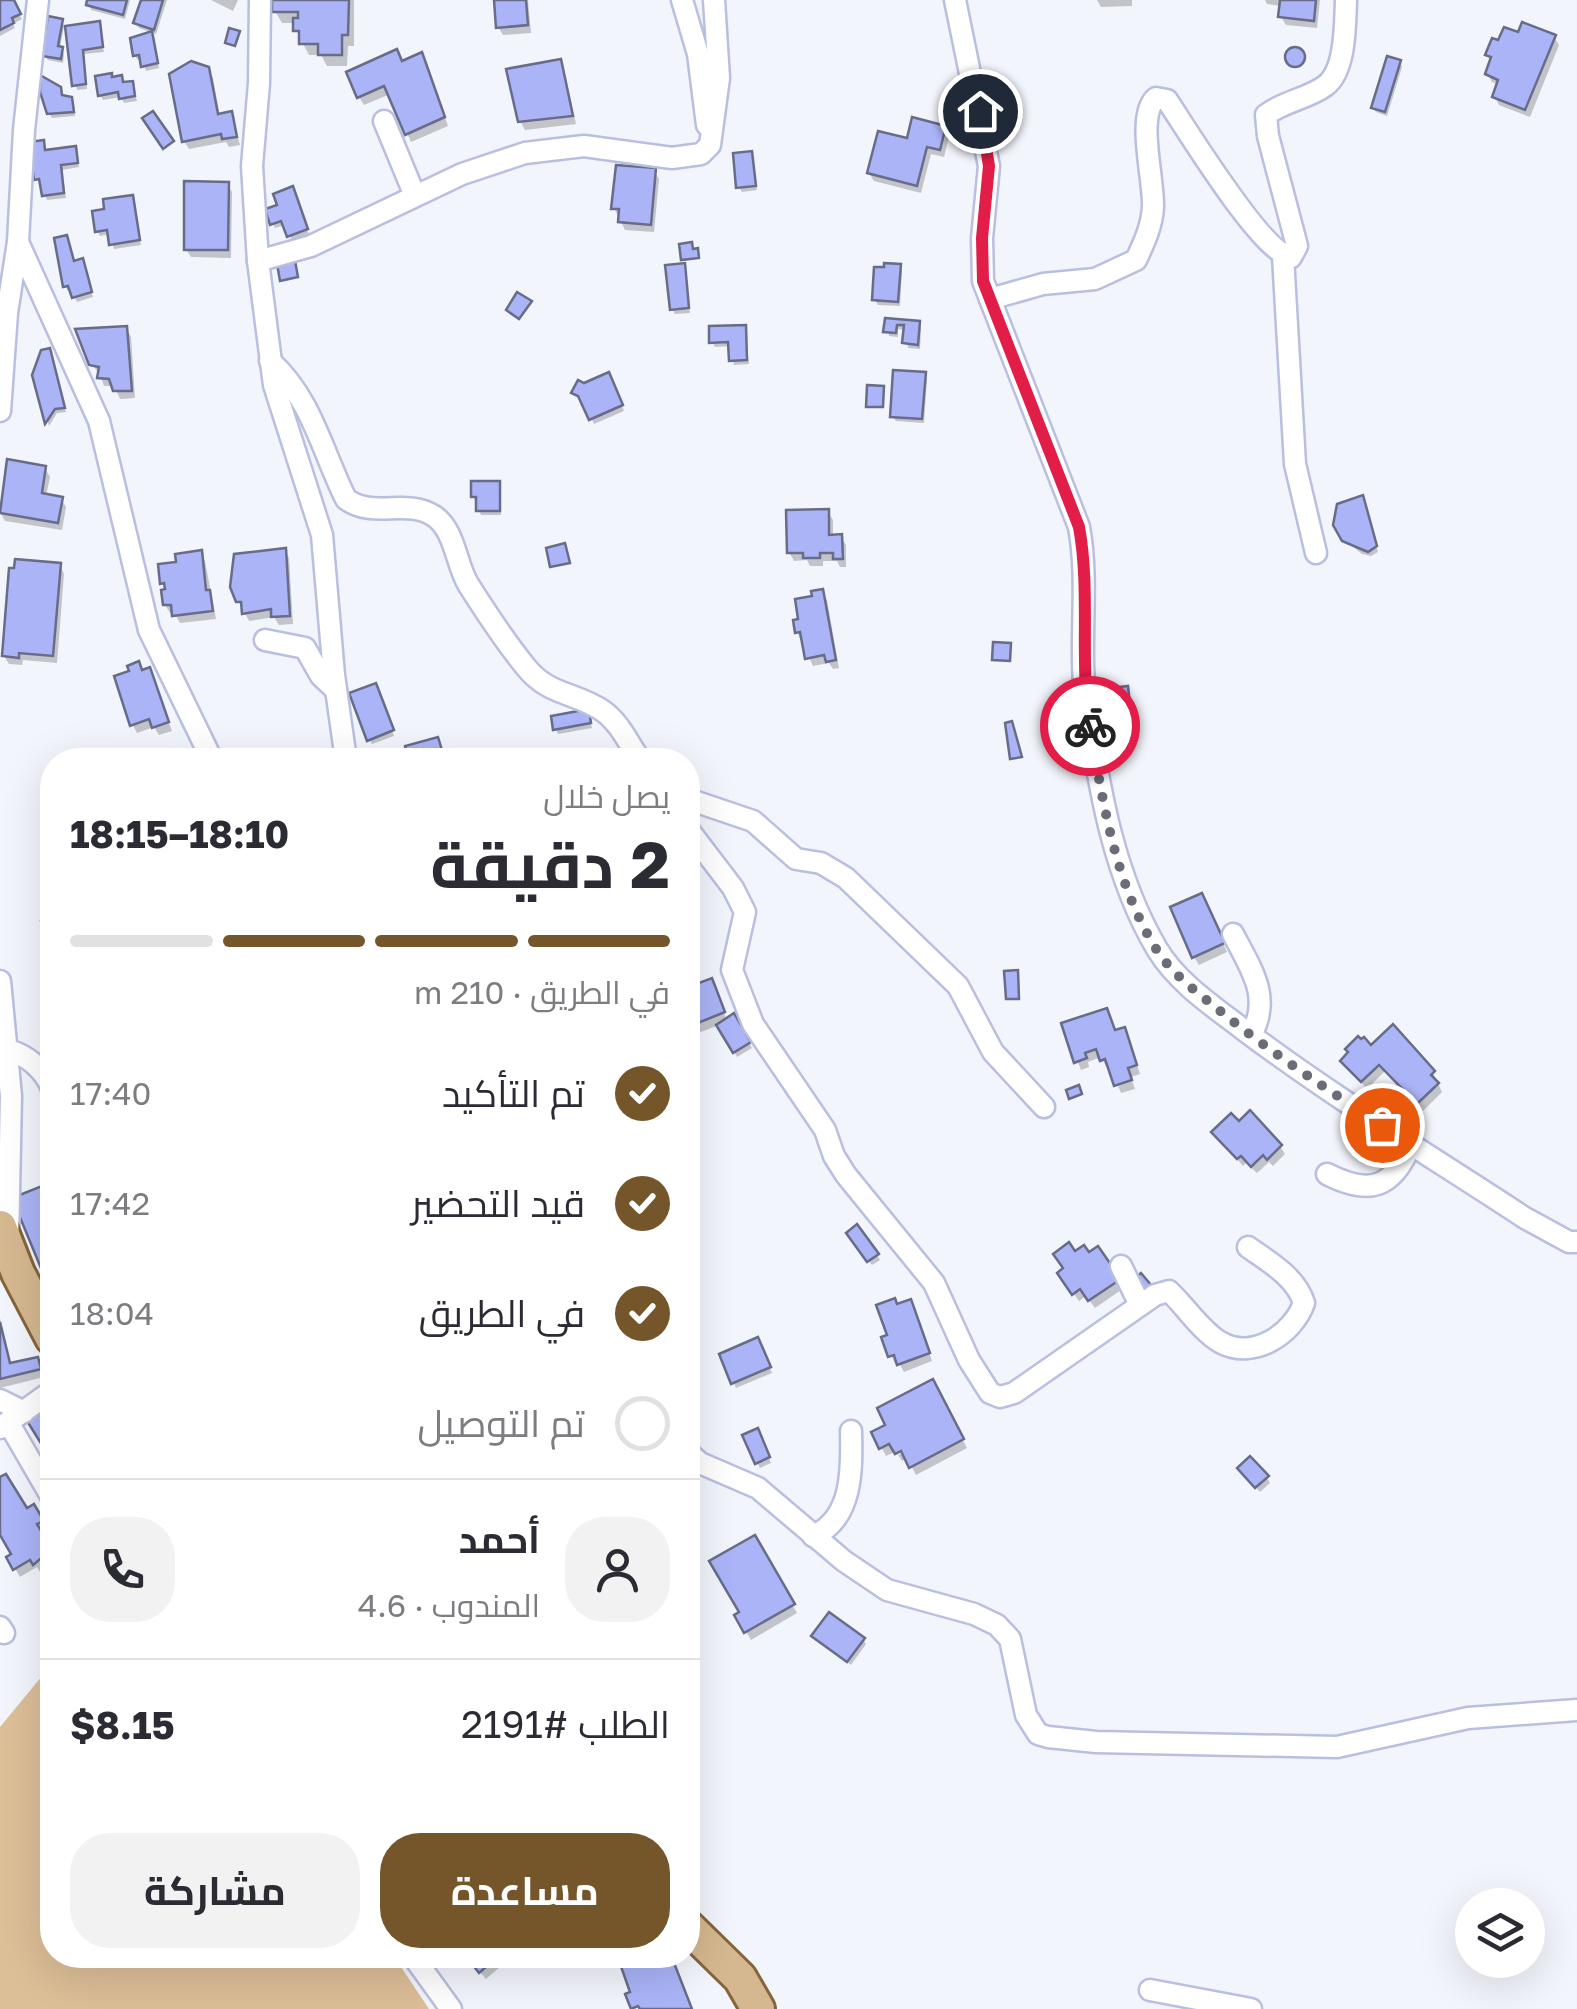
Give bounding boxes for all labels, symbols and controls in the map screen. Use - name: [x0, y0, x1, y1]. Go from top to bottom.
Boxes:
- pin: [938, 69, 1023, 154]
- icon: home: [953, 84, 1008, 139]
- courier: [1040, 676, 1140, 776]
- icon: bike: [1063, 699, 1118, 754]
- text: يصل خلال: [543, 777, 670, 815]
- text: 18:10–18:15: [70, 811, 289, 856]
- text: 2 دقيقة: [430, 824, 670, 902]
- text: في الطريق · 210 m: [414, 973, 670, 1011]
- icon: check: [615, 1066, 670, 1121]
- text: تم التأكيد: [442, 1070, 585, 1115]
- text: 17:40: [70, 1074, 151, 1112]
- pin: [1340, 1083, 1425, 1168]
- icon: bag: [1355, 1098, 1410, 1153]
- icon: check: [615, 1176, 670, 1231]
- text: قيد التحضير: [411, 1180, 585, 1225]
- text: 17:42: [70, 1184, 150, 1222]
- icon: check: [615, 1286, 670, 1341]
- text: في الطريق: [419, 1290, 585, 1335]
- text: 18:04: [70, 1294, 154, 1332]
- text: تم التوصيل: [418, 1400, 585, 1445]
- text: أحمد: [459, 1516, 540, 1561]
- button: phone: [70, 1517, 175, 1622]
- button: person: [565, 1517, 670, 1622]
- text: المندوب · 4.6: [358, 1586, 540, 1624]
- text: الطلب #2191: [461, 1701, 670, 1746]
- text: $8.15: [70, 1702, 175, 1747]
- button: مشاركة: [70, 1833, 360, 1948]
- button: مساعدة: [380, 1833, 670, 1948]
- map controls: [1455, 1888, 1545, 1978]
- button: layers: [1455, 1888, 1545, 1978]

